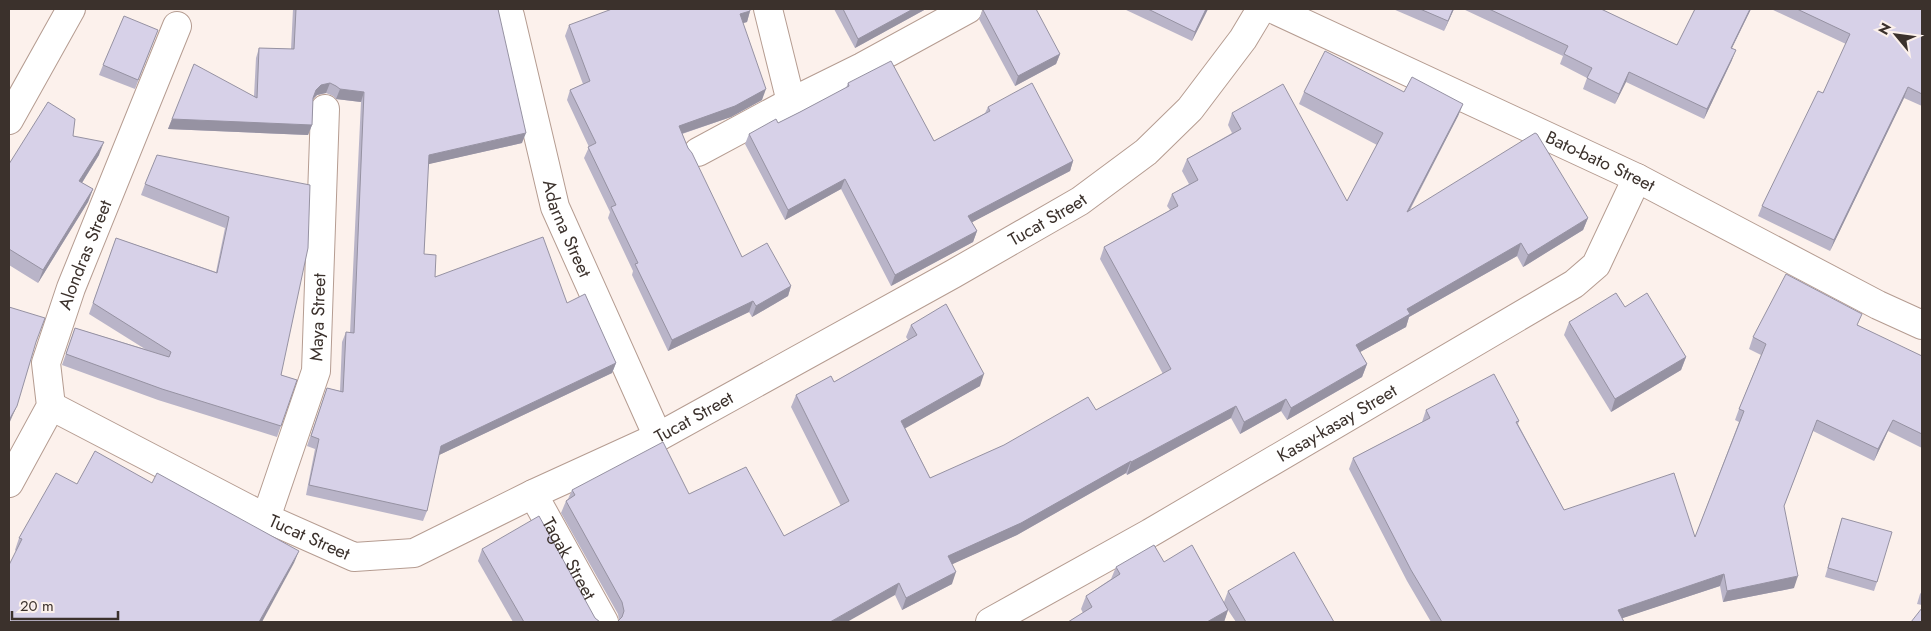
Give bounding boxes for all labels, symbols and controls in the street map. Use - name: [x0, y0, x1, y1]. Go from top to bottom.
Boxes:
- north arrow: [1871, 10, 1921, 60]
- text: N: [1873, 19, 1896, 38]
- street label: Bato-bato Street: [1541, 124, 1660, 199]
- street label: Adarna Street: [536, 177, 598, 282]
- street label: Tucat Street: [1004, 187, 1093, 253]
- street label: Alondras Street: [52, 195, 119, 313]
- street label: Maya Street: [303, 272, 332, 362]
- street label: Kasay-kasay Street: [1272, 377, 1402, 469]
- street label: Tucat Street: [650, 385, 739, 449]
- street label: Tucat Street: [265, 508, 355, 567]
- street label: Tagak Street: [536, 513, 603, 605]
- scale bar: [12, 588, 119, 620]
- text: 20 m: [20, 595, 54, 617]

